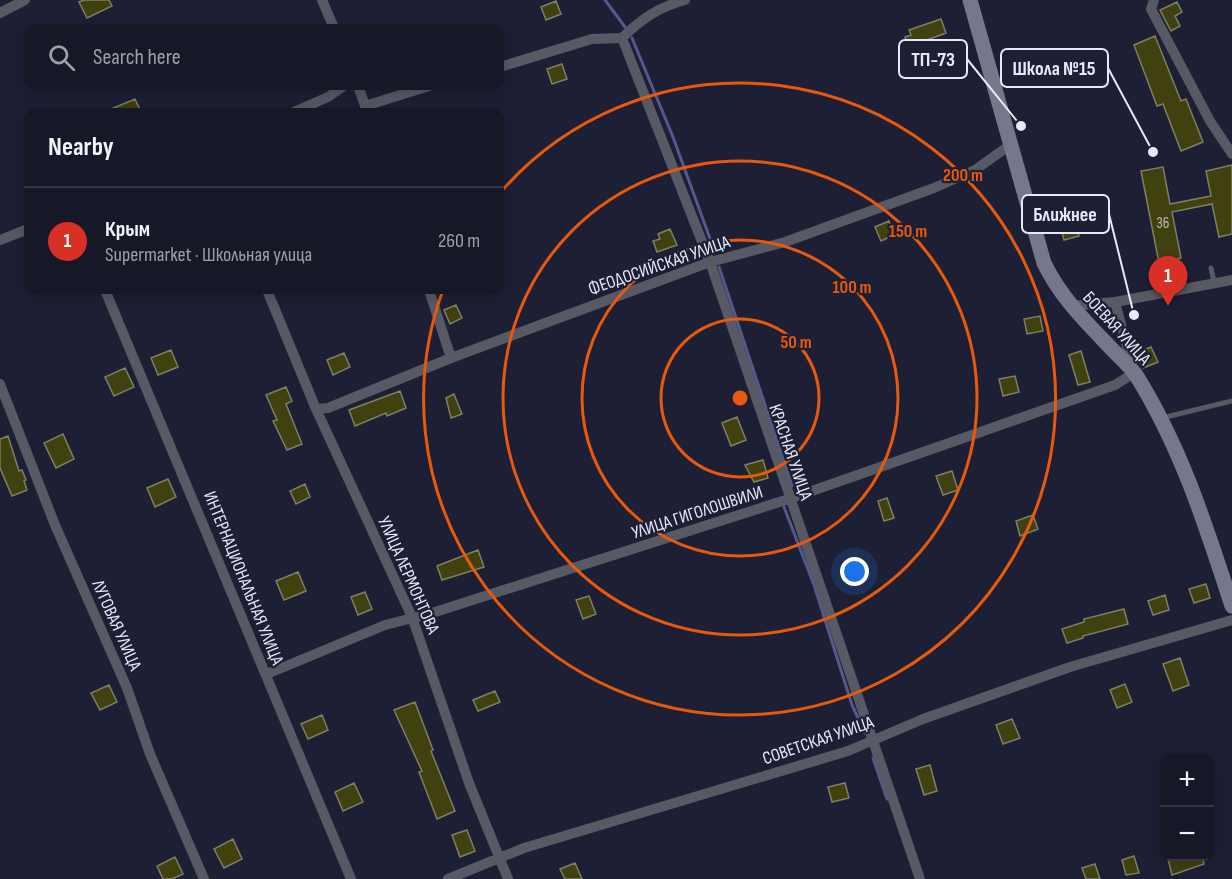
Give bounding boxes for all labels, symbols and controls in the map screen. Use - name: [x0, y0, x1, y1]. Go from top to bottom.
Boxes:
- search box: [24, 24, 504, 90]
- callout: ТП-73: [899, 40, 967, 78]
- icon: search: [45, 41, 78, 74]
- text: Search here: [93, 44, 180, 71]
- text: ТП-73: [911, 48, 955, 72]
- callout: Школа №15: [1001, 49, 1108, 87]
- text: Школа №15: [1012, 57, 1096, 81]
- text: Nearby: [48, 132, 114, 163]
- text: 200 m: [943, 165, 983, 186]
- callout: Ближнее: [1022, 195, 1109, 233]
- text: Ближнее: [1033, 203, 1097, 227]
- house number: 36: [1157, 214, 1169, 233]
- text: Крым: [105, 216, 150, 243]
- text: 150 m: [889, 221, 927, 242]
- text: 1: [64, 229, 71, 253]
- text: 260 m: [438, 229, 480, 253]
- street label: ФЕОДОСИЙСКАЯ УЛИЦА: [586, 231, 733, 300]
- text: Supermarket · Школьная улица: [105, 243, 312, 267]
- pin: 1: [1148, 256, 1188, 306]
- text: 100 m: [833, 277, 872, 298]
- street label: БОЕВАЯ УЛИЦА: [1078, 287, 1155, 370]
- text: 50 m: [780, 332, 812, 353]
- centre of rings: [730, 388, 750, 408]
- street label: КРАСНАЯ УЛИЦА: [764, 401, 817, 503]
- street label: УЛИЦА ГИГОЛОШВИЛИ: [629, 481, 765, 544]
- street label: ИНТЕРНАЦИОНАЛЬНАЯ УЛИЦА: [199, 488, 288, 668]
- street label: УЛИЦА ЛЕРМОНТОВА: [373, 513, 444, 637]
- your location: [840, 557, 869, 586]
- street label: ЛУГОВАЯ УЛИЦА: [87, 576, 146, 674]
- street label: СОВЕТСКАЯ УЛИЦА: [760, 712, 877, 769]
- map controls: [1160, 753, 1214, 861]
- button: +: [1160, 753, 1214, 807]
- button: −: [1160, 807, 1214, 861]

